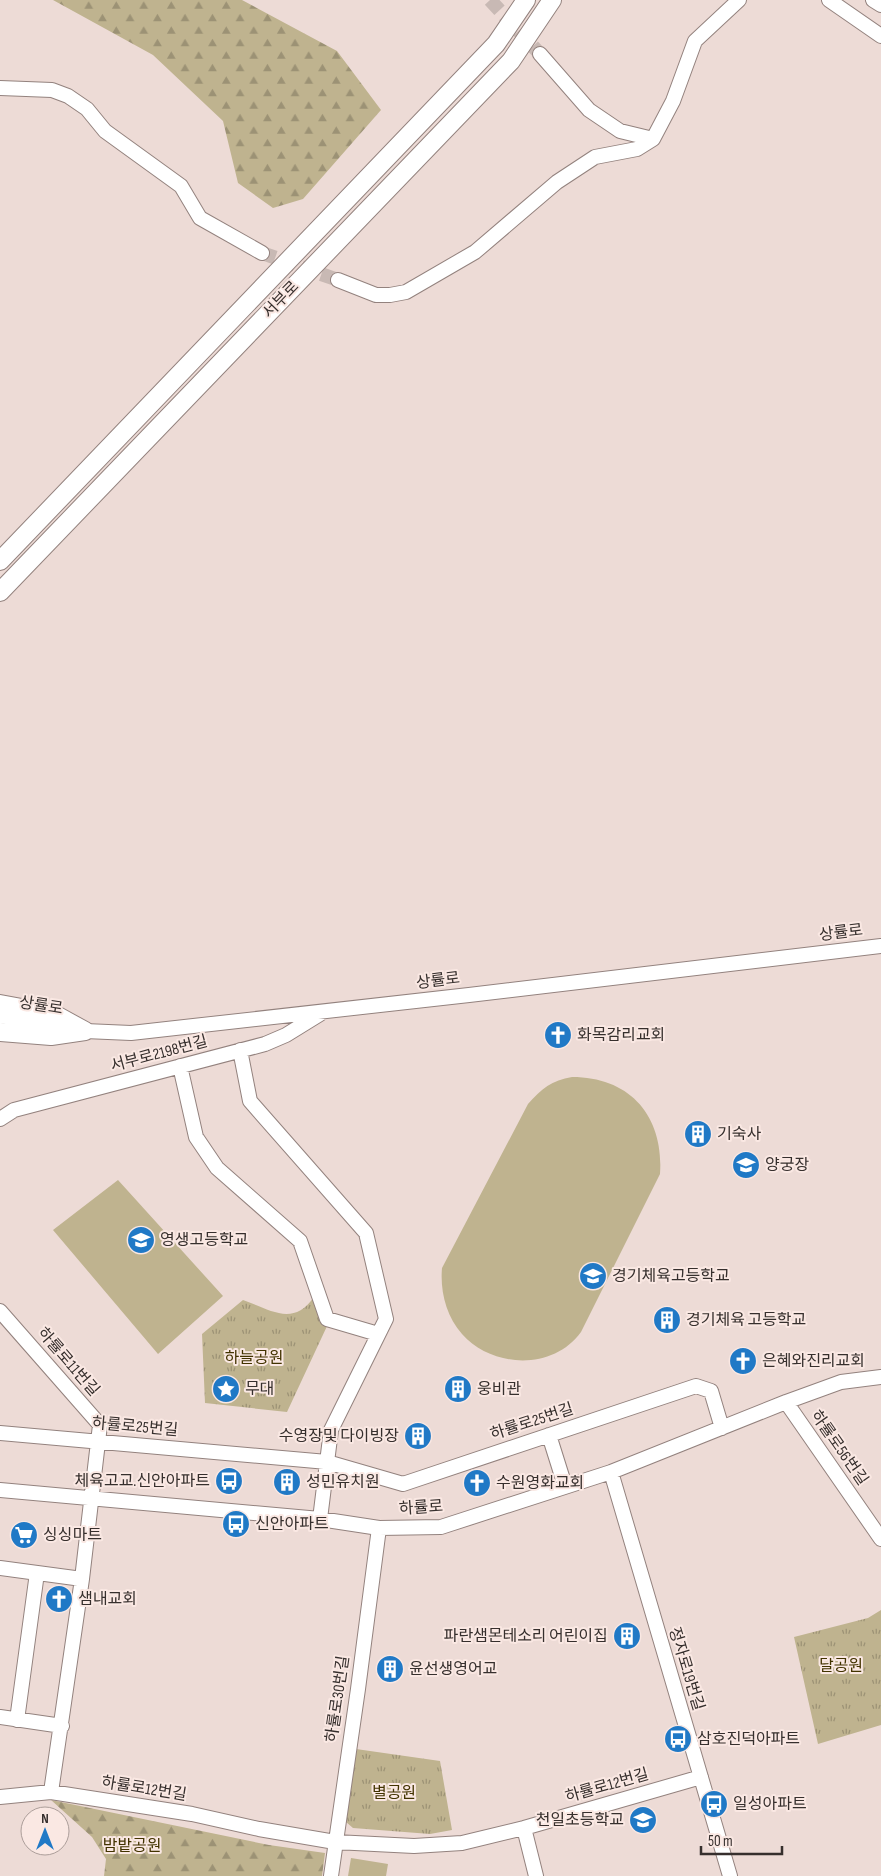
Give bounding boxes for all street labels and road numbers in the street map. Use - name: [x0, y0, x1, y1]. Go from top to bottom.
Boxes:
- street label: 서부로: [259, 277, 303, 322]
- street label: 상률로: [818, 921, 864, 945]
- street label: 상률로: [415, 969, 461, 993]
- street label: 상률로: [18, 993, 65, 1019]
- street label: 서부로2198번길: [108, 1032, 210, 1076]
- street label: 하률로11번길: [33, 1324, 103, 1400]
- street label: 하률로25번길: [488, 1400, 576, 1444]
- street label: 하률로56번길: [806, 1407, 872, 1489]
- street label: 하률로25번길: [91, 1414, 179, 1440]
- street label: 하률로: [398, 1497, 444, 1519]
- street label: 정자로19번길: [664, 1625, 708, 1713]
- street label: 하률로30번길: [323, 1654, 353, 1744]
- street label: 하률로12번길: [563, 1765, 651, 1807]
- street label: 하률로12번길: [100, 1773, 188, 1805]

